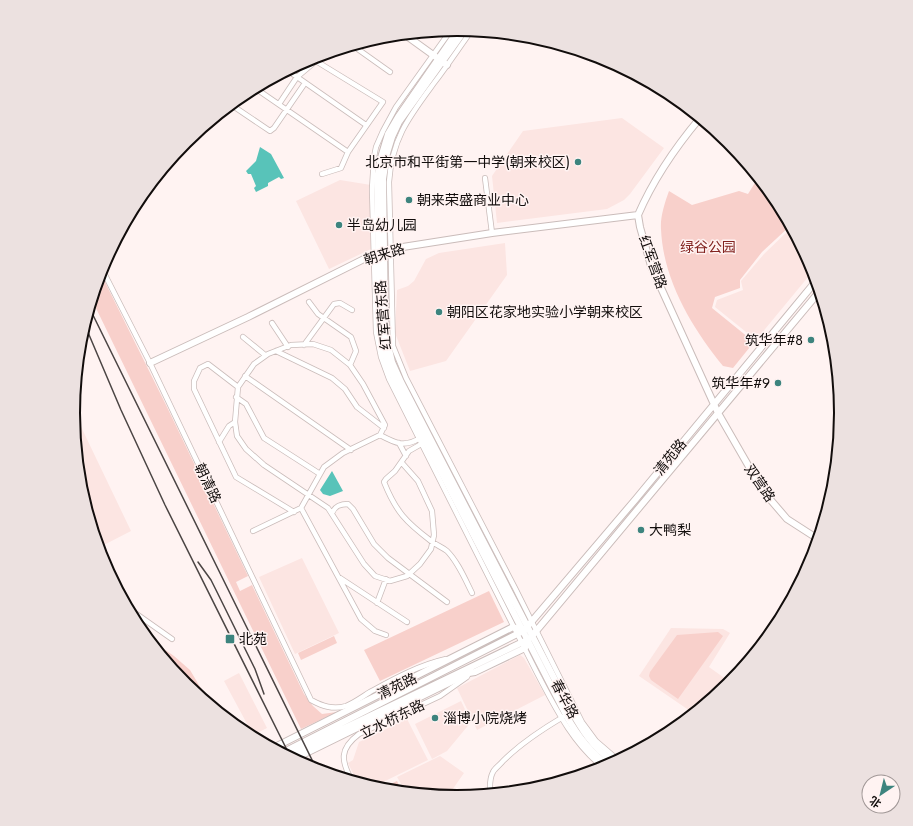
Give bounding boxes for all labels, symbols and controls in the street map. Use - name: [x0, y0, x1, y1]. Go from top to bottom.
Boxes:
- place label: 北京市和平街第一中学(朝来校区): [365, 152, 570, 172]
- marker: 北京市和平街第一中学(朝来校区): [573, 157, 583, 167]
- place label: 朝来荣盛商业中心: [417, 190, 529, 210]
- marker: 朝来荣盛商业中心: [404, 195, 414, 205]
- place label: 半岛幼儿园: [347, 215, 417, 235]
- marker: 半岛幼儿园: [334, 220, 344, 230]
- street label: 红军营路: [634, 232, 672, 292]
- park label: 绿谷公园: [680, 237, 736, 257]
- street label: 朝来路: [361, 238, 407, 270]
- street label: 红军营东路: [370, 279, 396, 351]
- place label: 朝阳区花家地实验小学朝来校区: [447, 302, 643, 322]
- marker: 朝阳区花家地实验小学朝来校区: [434, 307, 444, 317]
- place label: 筑华年#8: [745, 330, 803, 350]
- marker: 筑华年#8: [806, 335, 816, 345]
- place label: 筑华年#9: [711, 373, 770, 393]
- marker: 筑华年#9: [773, 378, 783, 388]
- street label: 清苑路: [649, 434, 691, 480]
- street label: 朝清路: [190, 460, 226, 506]
- street label: 双营路: [740, 460, 780, 506]
- place label: 大鸭梨: [649, 520, 691, 540]
- marker: 大鸭梨: [636, 525, 646, 535]
- place label: 北苑: [239, 629, 267, 649]
- marker: 北苑: [224, 633, 236, 645]
- street label: 清苑路: [374, 668, 420, 704]
- street label: 春华路: [546, 676, 584, 722]
- street label: 立水桥东路: [356, 695, 428, 743]
- place label: 淄博小院烧烤: [443, 708, 527, 728]
- marker: 淄博小院烧烤: [430, 713, 440, 723]
- north arrow: [861, 774, 901, 814]
- text: 北: [866, 792, 884, 812]

